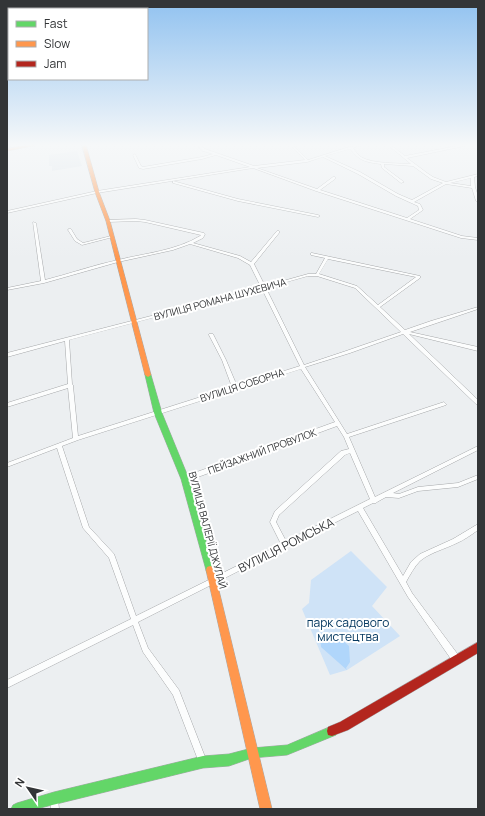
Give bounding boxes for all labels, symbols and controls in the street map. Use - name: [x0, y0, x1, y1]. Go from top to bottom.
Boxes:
- legend: [8, 8, 148, 80]
- text: Fast: [44, 15, 68, 32]
- text: Slow: [44, 35, 70, 52]
- text: Jam: [44, 55, 66, 72]
- street label: ВУЛИЦЯ РОМАНА ШУХЕВИЧА: [152, 274, 288, 323]
- street label: ВУЛИЦЯ СОБОРНА: [198, 365, 286, 405]
- street label: ПЕЙЗАЖНИЙ ПРОВУЛОК: [206, 425, 318, 477]
- street label: ВУЛИЦЯ ВАЛЕРІЇ ДЖУЛАЙ: [186, 470, 230, 590]
- street label: ВУЛИЦЯ РОМСЬКА: [235, 513, 337, 577]
- park label: парк садового мистецтва: [307, 614, 389, 645]
- north arrow: [8, 768, 48, 808]
- text: N: [11, 775, 28, 790]

